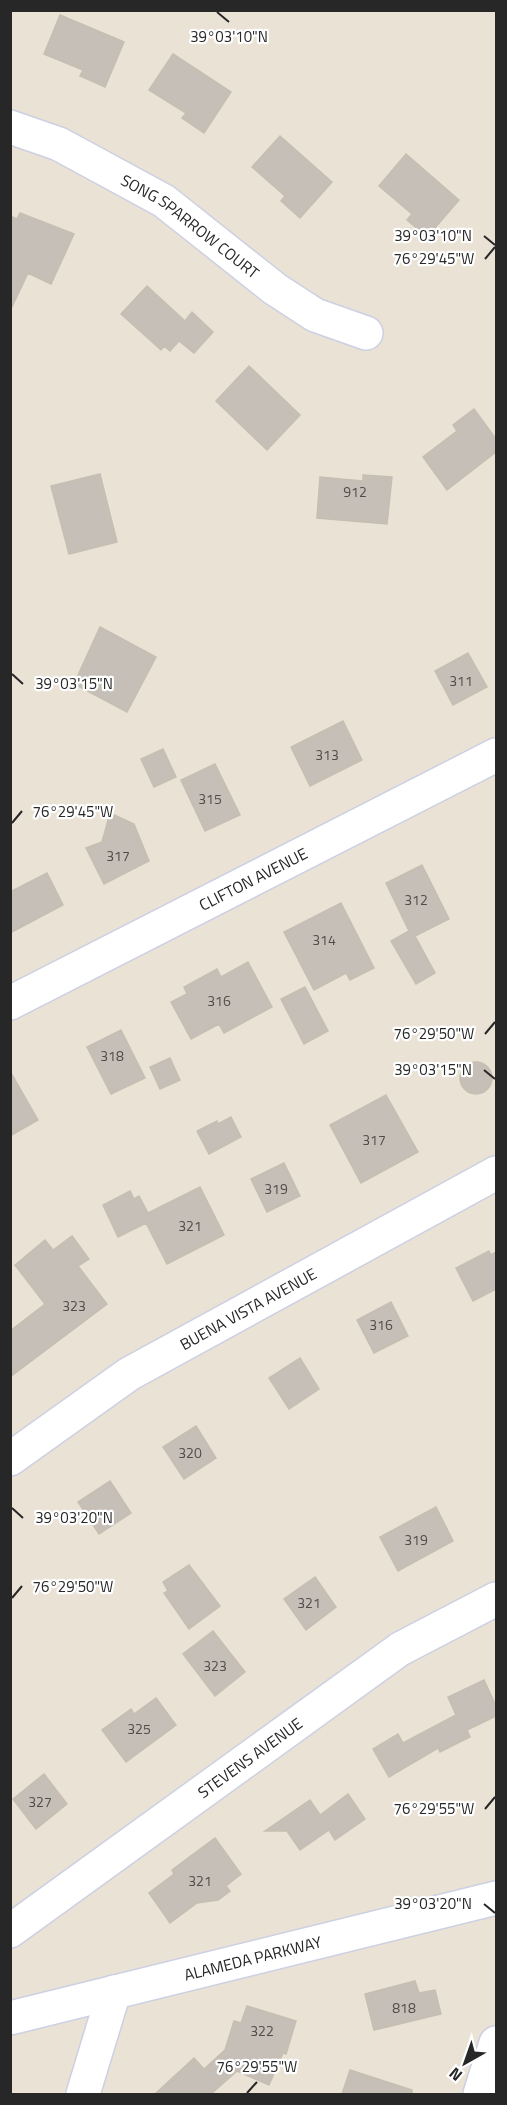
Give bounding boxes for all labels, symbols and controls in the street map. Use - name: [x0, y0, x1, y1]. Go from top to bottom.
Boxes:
- text: 39°03'10"N: [190, 25, 268, 48]
- street label: SONG SPARROW COURT: [117, 168, 265, 285]
- text: 39°03'10"N: [394, 224, 472, 247]
- text: 76°29'45"W: [394, 247, 474, 270]
- house number: 912: [343, 481, 367, 502]
- house number: 311: [449, 670, 473, 691]
- text: 39°03'15"N: [35, 672, 113, 695]
- house number: 313: [315, 744, 339, 765]
- house number: 315: [198, 788, 222, 809]
- text: 76°29'45"W: [33, 800, 113, 823]
- street label: CLIFTON AVENUE: [195, 841, 312, 917]
- house number: 317: [106, 845, 130, 866]
- house number: 312: [404, 889, 428, 910]
- house number: 314: [312, 929, 336, 950]
- house number: 316: [207, 990, 231, 1011]
- text: 76°29'50"W: [394, 1022, 474, 1045]
- house number: 318: [100, 1045, 124, 1066]
- text: 39°03'15"N: [394, 1058, 472, 1081]
- house number: 317: [362, 1129, 386, 1150]
- house number: 319: [264, 1178, 288, 1199]
- house number: 321: [178, 1215, 202, 1236]
- street label: BUENA VISTA AVENUE: [175, 1261, 321, 1356]
- house number: 323: [62, 1295, 86, 1316]
- house number: 316: [369, 1314, 393, 1335]
- house number: 320: [178, 1442, 202, 1463]
- text: 39°03'20"N: [35, 1506, 113, 1529]
- house number: 319: [404, 1529, 428, 1550]
- text: 76°29'50"W: [33, 1575, 113, 1598]
- house number: 321: [297, 1592, 321, 1613]
- house number: 323: [203, 1655, 227, 1676]
- street label: STEVENS AVENUE: [192, 1711, 307, 1804]
- house number: 325: [127, 1718, 151, 1739]
- house number: 327: [28, 1791, 52, 1812]
- text: 76°29'55"W: [394, 1797, 474, 1820]
- house number: 321: [188, 1870, 212, 1891]
- text: 39°03'20"N: [394, 1892, 472, 1915]
- street label: ALAMEDA PARKWAY: [181, 1929, 324, 1987]
- house number: 818: [392, 1997, 416, 2018]
- house number: 322: [250, 2020, 274, 2041]
- north arrow: [435, 2033, 495, 2093]
- text: 76°29'55"W: [217, 2055, 297, 2078]
- text: N: [443, 2062, 467, 2087]

